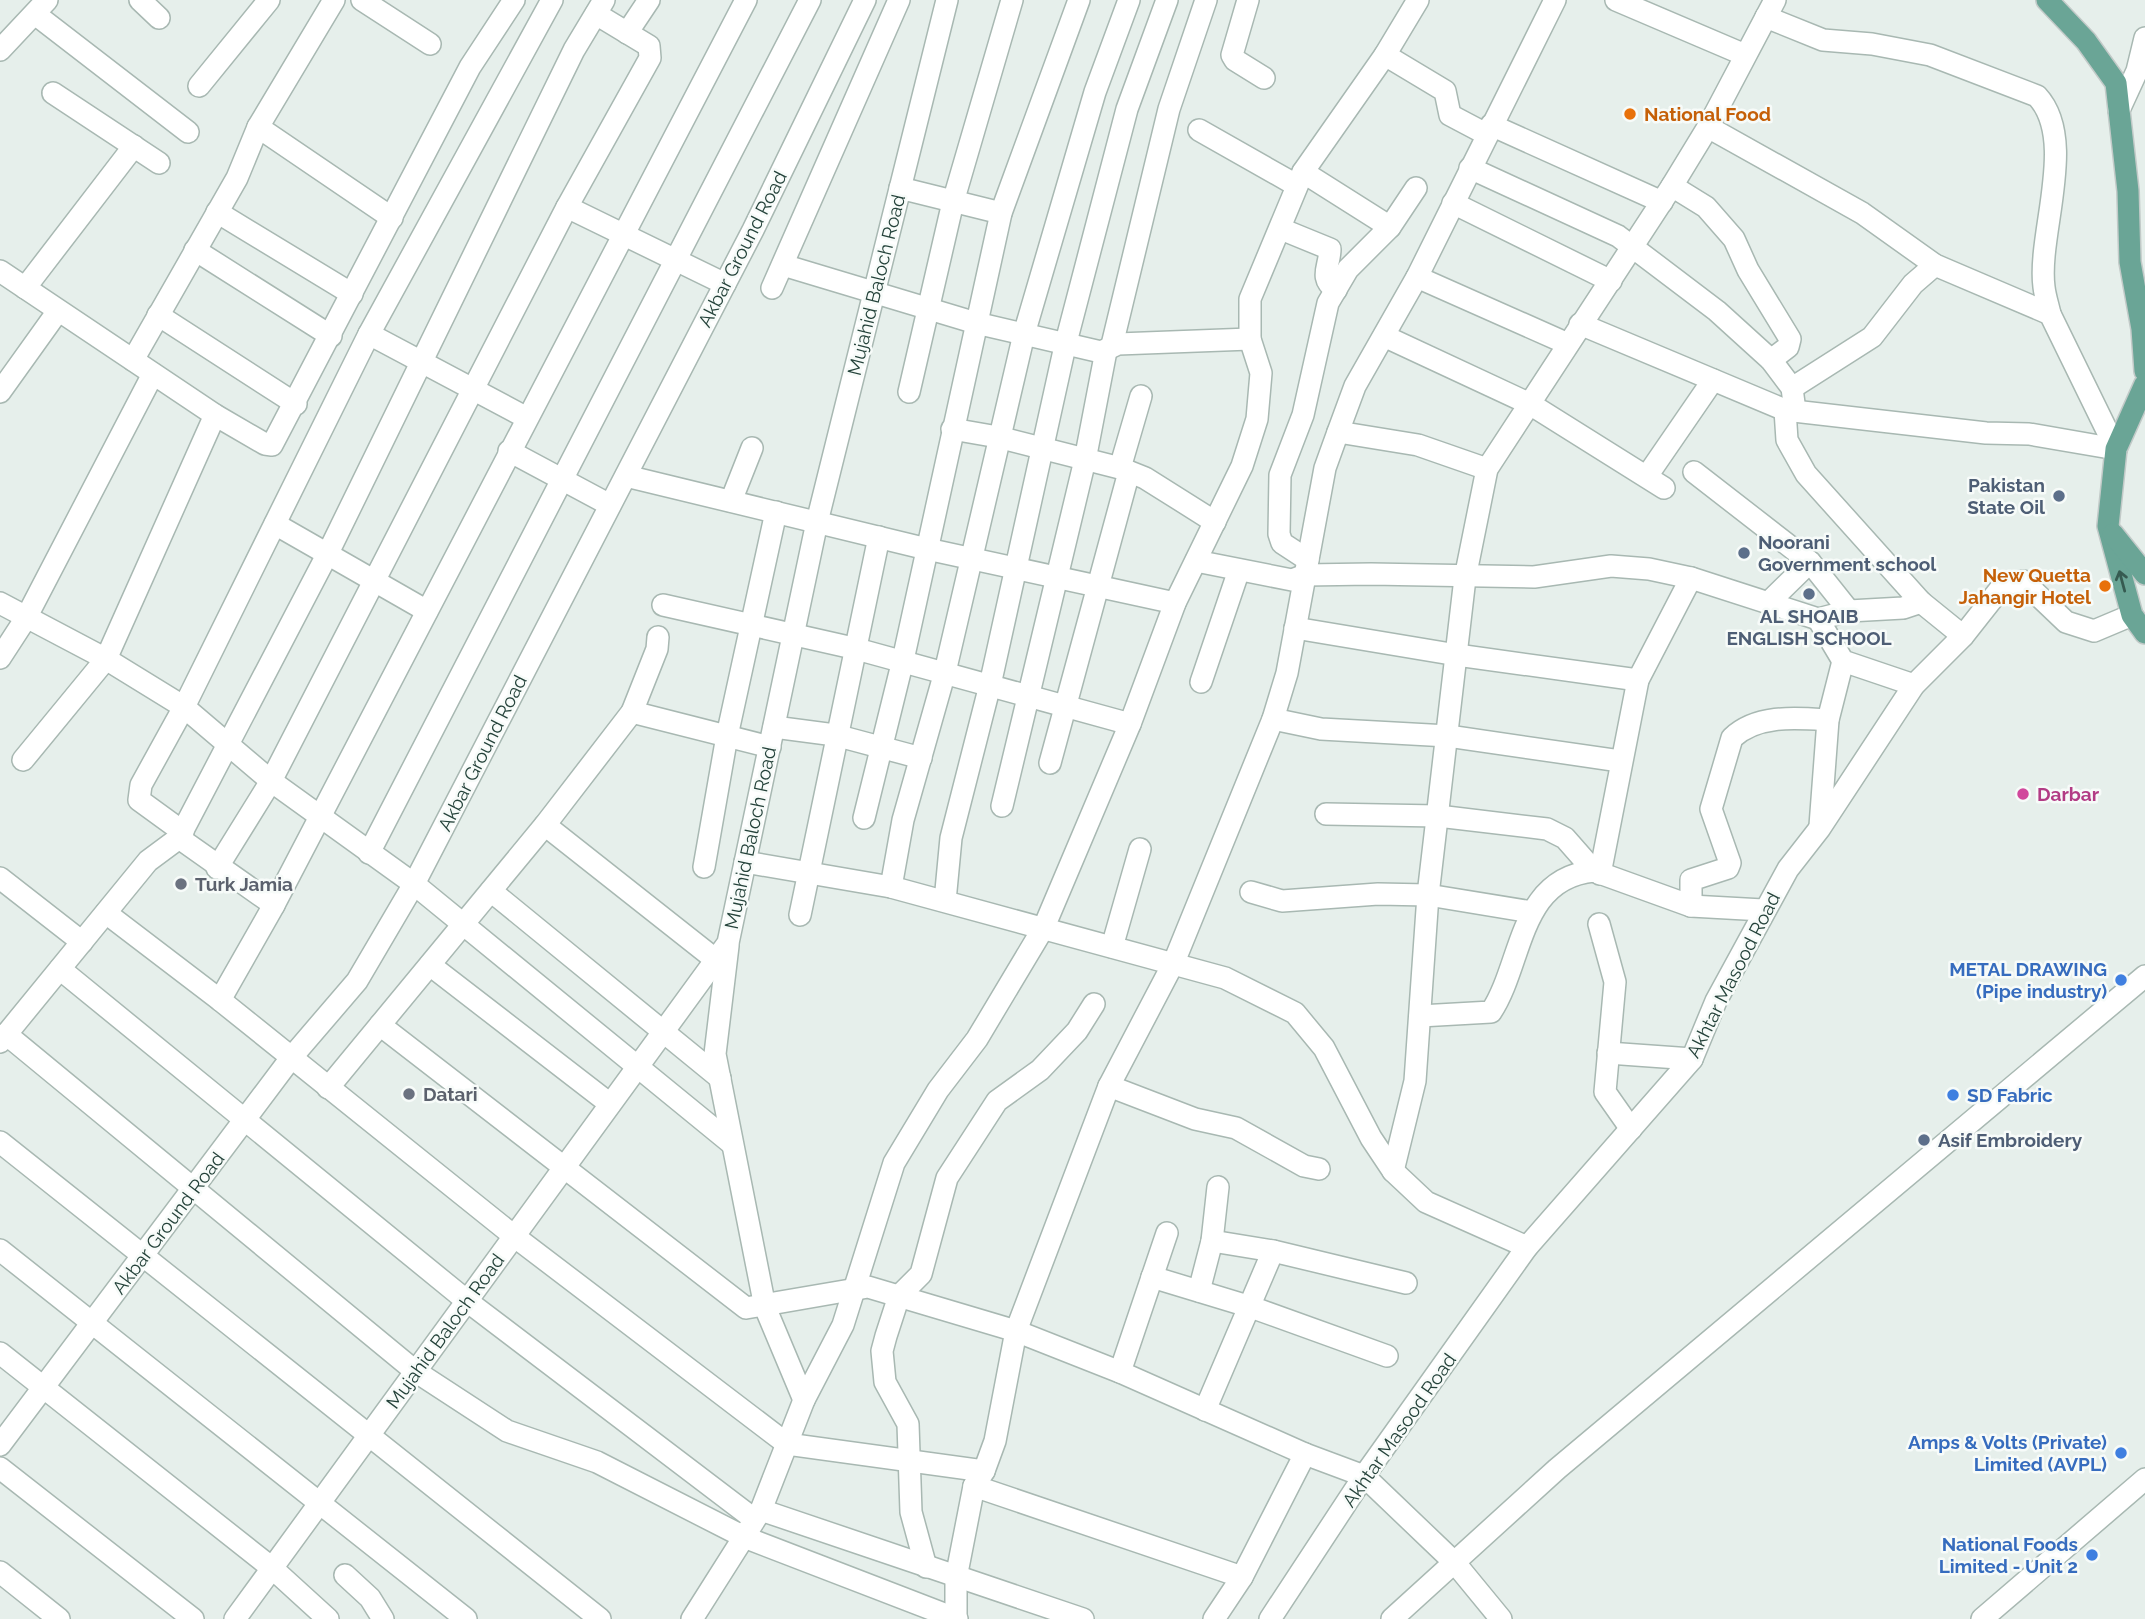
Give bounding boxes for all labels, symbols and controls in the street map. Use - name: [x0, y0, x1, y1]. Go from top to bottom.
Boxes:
- place label: National Food: [1644, 103, 1771, 125]
- marker: National Food: [1622, 106, 1638, 122]
- street label: Akbar Ground Road: [693, 167, 791, 331]
- street label: Mujahid Baloch Road: [843, 192, 909, 378]
- place label: Pakistan State Oil: [1967, 474, 2046, 518]
- marker: Pakistan State Oil: [2051, 488, 2067, 504]
- place label: Noorani Government school: [1758, 531, 1937, 575]
- marker: Noorani Government school: [1736, 545, 1752, 561]
- place label: New Quetta Jahangir Hotel: [1959, 564, 2092, 608]
- one-way arrow: [2115, 571, 2128, 593]
- marker: New Quetta Jahangir Hotel: [2097, 578, 2113, 594]
- marker: AL SHOAIB ENGLISH SCHOOL: [1801, 586, 1817, 602]
- place label: AL SHOAIB ENGLISH SCHOOL: [1726, 605, 1892, 649]
- street label: Akbar Ground Road: [433, 671, 531, 835]
- street label: Mujahid Baloch Road: [720, 745, 780, 931]
- place label: Darbar: [2037, 783, 2100, 805]
- marker: Darbar: [2015, 786, 2031, 802]
- place label: Turk Jamia: [195, 873, 293, 895]
- marker: Turk Jamia: [173, 876, 189, 892]
- street label: Akhtar Masood Road: [1682, 889, 1784, 1061]
- place label: METAL DRAWING (Pipe industry): [1949, 958, 2107, 1002]
- marker: METAL DRAWING (Pipe industry): [2113, 972, 2129, 988]
- place label: Datari: [423, 1083, 478, 1105]
- place label: SD Fabric: [1967, 1084, 2053, 1106]
- marker: Datari: [401, 1086, 417, 1102]
- marker: SD Fabric: [1945, 1087, 1961, 1103]
- place label: Asif Embroidery: [1938, 1129, 2083, 1151]
- marker: Asif Embroidery: [1916, 1132, 1932, 1148]
- street label: Akbar Ground Road: [107, 1148, 229, 1298]
- street label: Mujahid Baloch Road: [381, 1249, 509, 1413]
- street label: Akhtar Masood Road: [1338, 1349, 1460, 1511]
- place label: Amps & Volts (Private) Limited (AVPL): [1908, 1431, 2107, 1475]
- marker: Amps & Volts (Private) Limited (AVPL): [2113, 1445, 2129, 1461]
- place label: National Foods Limited - Unit 2: [1939, 1533, 2078, 1577]
- marker: National Foods Limited - Unit 2: [2084, 1547, 2100, 1563]

